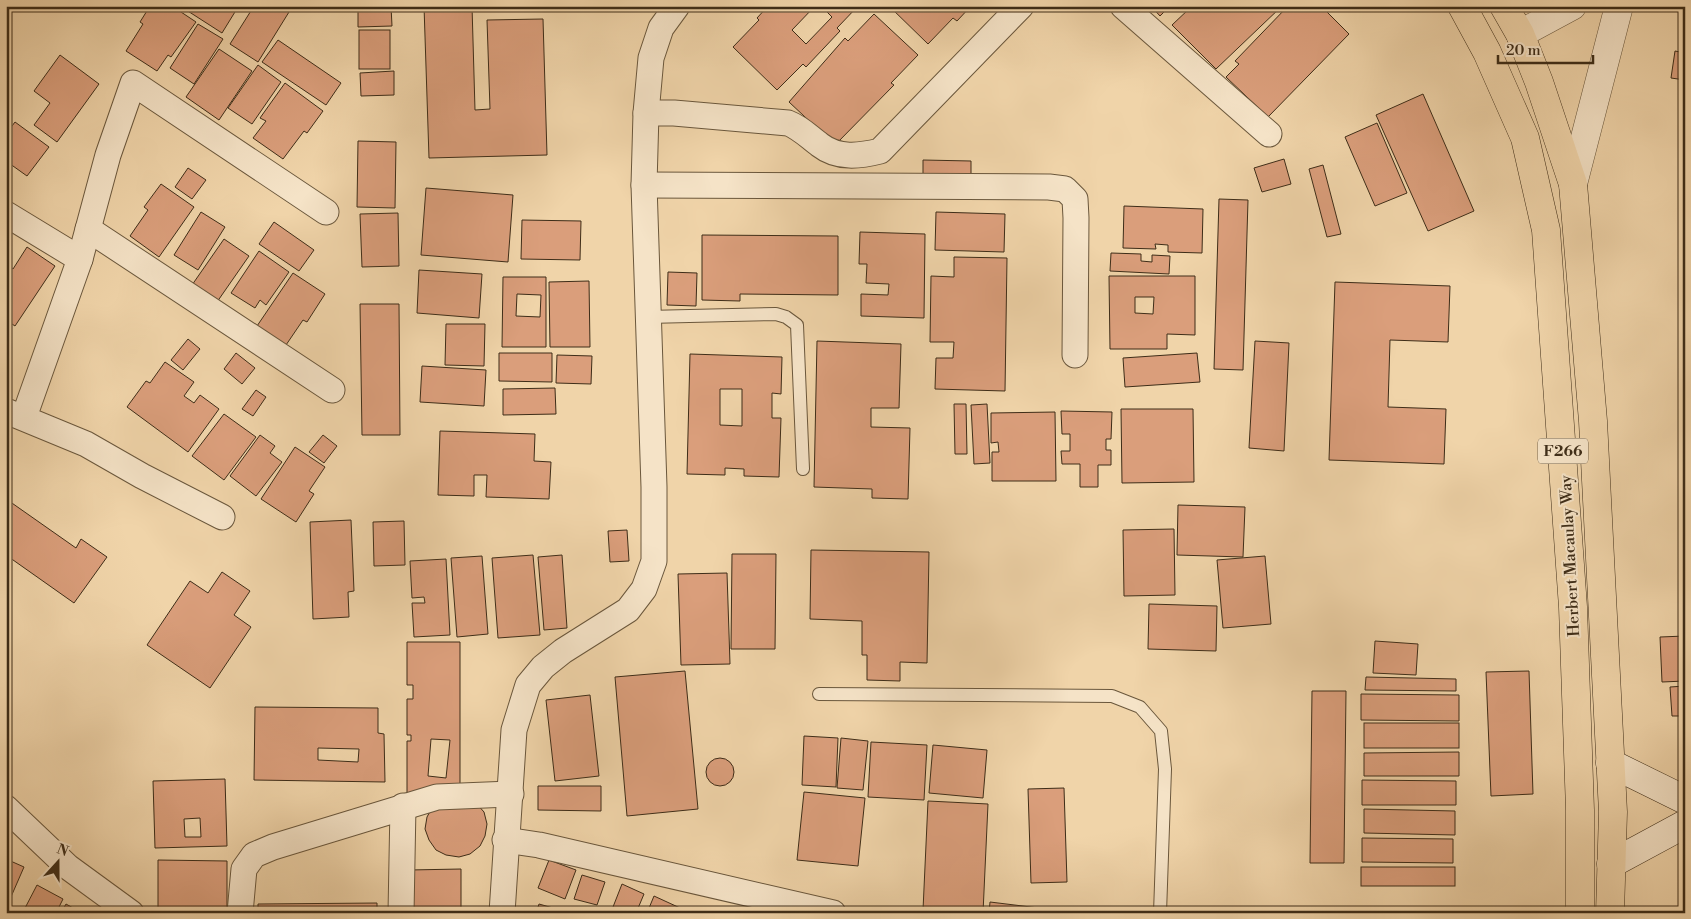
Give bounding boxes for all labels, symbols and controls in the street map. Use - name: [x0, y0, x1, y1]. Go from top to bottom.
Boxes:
- scale bar: [1498, 32, 1594, 64]
- text: 20 m: [1506, 41, 1541, 60]
- road number: F266: [1538, 438, 1588, 464]
- street label: Herbert Macaulay Way: [1556, 474, 1584, 637]
- north arrow: [32, 836, 82, 886]
- text: N: [54, 840, 71, 861]

